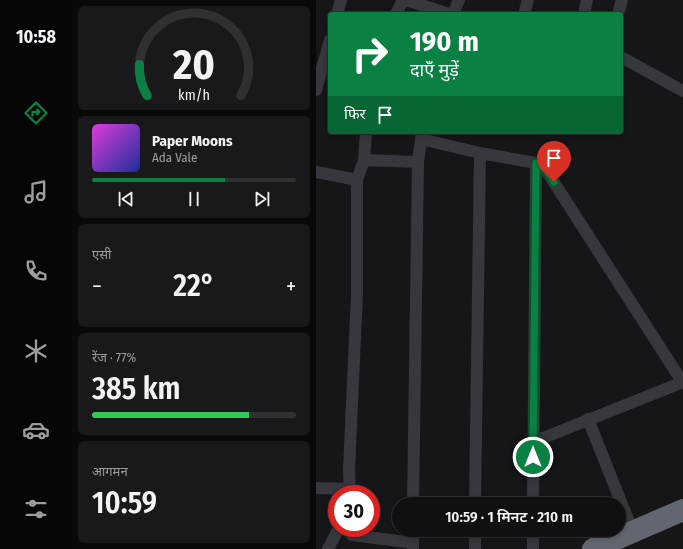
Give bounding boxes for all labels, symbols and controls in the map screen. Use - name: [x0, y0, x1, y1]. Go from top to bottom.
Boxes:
- text: 190 m: [410, 25, 479, 58]
- text: 10:58: [16, 26, 56, 48]
- icon: right: [344, 28, 396, 80]
- text: 20: [172, 40, 215, 90]
- text: दाएँ मुड़ें: [410, 59, 459, 81]
- text: km/h: [178, 87, 210, 104]
- icon: directions: [22, 99, 50, 127]
- icon: arrive: [374, 104, 396, 126]
- text: फिर: [344, 105, 366, 123]
- text: Paper Moons: [152, 132, 233, 150]
- pin: [537, 141, 571, 182]
- icon: arrive: [543, 147, 565, 169]
- text: Ada Vale: [152, 150, 197, 165]
- icon: music: [22, 178, 50, 206]
- icon: previous: [115, 188, 137, 210]
- icon: pause: [183, 188, 205, 210]
- icon: next: [251, 188, 273, 210]
- text: एसी: [92, 247, 111, 262]
- icon: phone: [22, 257, 50, 285]
- text: 22°: [173, 268, 215, 304]
- text: −: [92, 273, 102, 300]
- text: +: [286, 273, 296, 300]
- icon: climate: [22, 337, 50, 365]
- text: रेंज · 77%: [92, 350, 136, 365]
- text: 385 km: [92, 371, 181, 407]
- icon: car: [22, 416, 50, 444]
- position arrow: [512, 436, 554, 478]
- text: आगमन: [92, 464, 128, 479]
- text: 10:59: [92, 485, 157, 521]
- speed limit sign: 30: [328, 485, 380, 537]
- icon: filters: [22, 495, 50, 523]
- text: 10:59 · 1 मिनट · 210 m: [445, 508, 573, 526]

